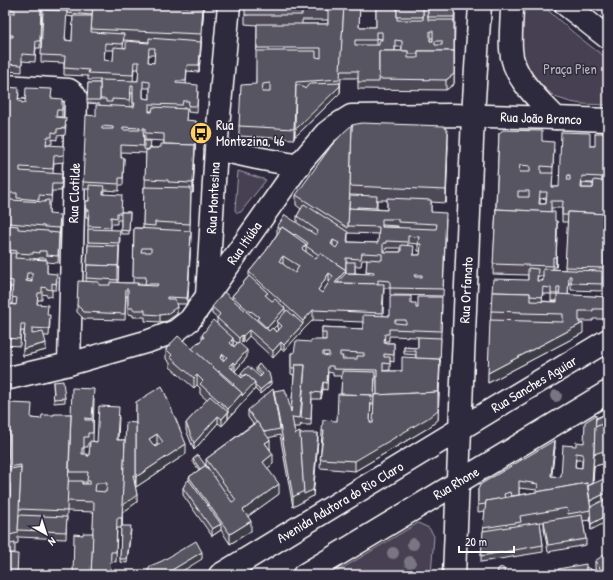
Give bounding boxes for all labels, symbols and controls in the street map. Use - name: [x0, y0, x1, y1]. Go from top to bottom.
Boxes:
- park label: Praça Pien: [543, 59, 597, 78]
- street label: Rua João Branco: [500, 107, 582, 128]
- place label: Rua Montezina, 46: [216, 115, 285, 150]
- bus stop icon: Rua Montezina, 46: [188, 120, 214, 146]
- street label: Rua Montesina: [201, 161, 224, 234]
- street label: Rua Clotilde: [63, 162, 84, 224]
- street label: Rua Itiúba: [222, 217, 266, 268]
- street label: Rua Orfanato: [454, 256, 477, 324]
- street label: Rua Sanches Aguiar: [487, 350, 581, 418]
- street label: Avenida Adutora do Rio Claro: [273, 456, 407, 547]
- street label: Rua Rhone: [429, 461, 483, 504]
- north arrow: [26, 514, 66, 554]
- scale bar: [459, 528, 514, 554]
- text: 20 m: [465, 533, 487, 550]
- text: N: [46, 534, 59, 549]

